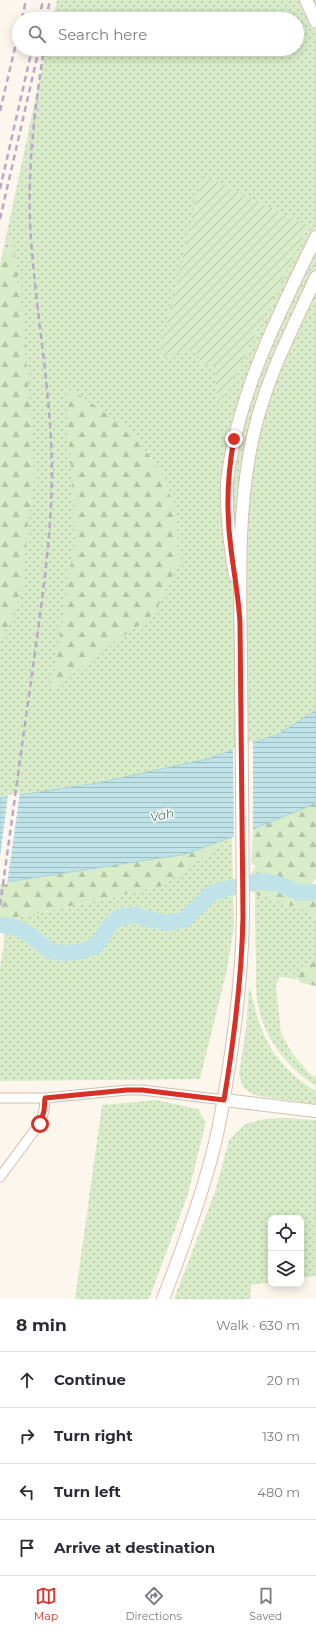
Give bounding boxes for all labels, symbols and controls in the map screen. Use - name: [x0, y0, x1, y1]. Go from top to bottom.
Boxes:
- search box: [12, 12, 304, 56]
- icon: search: [26, 23, 48, 45]
- text: Search here: [58, 25, 147, 44]
- route end: [225, 430, 243, 448]
- water label: Váh: [149, 805, 175, 825]
- route start: [31, 1115, 49, 1133]
- map controls: [268, 1215, 304, 1287]
- button: locate: [268, 1215, 304, 1251]
- button: layers: [268, 1251, 304, 1287]
- text: 8 min: [16, 1315, 67, 1335]
- text: Walk · 630 m: [216, 1317, 300, 1333]
- icon: ahead: [16, 1369, 38, 1391]
- text: Continue: [54, 1370, 126, 1389]
- text: 20 m: [267, 1372, 300, 1388]
- icon: right: [16, 1425, 38, 1447]
- text: Turn right: [54, 1426, 133, 1445]
- text: 130 m: [262, 1428, 300, 1444]
- icon: left: [16, 1481, 38, 1503]
- text: Turn left: [54, 1482, 121, 1501]
- text: 480 m: [257, 1484, 300, 1500]
- icon: arrive: [16, 1537, 38, 1559]
- text: Arrive at destination: [54, 1538, 215, 1557]
- tab: Map: [34, 1585, 58, 1623]
- tab: Directions: [126, 1585, 182, 1623]
- tab: Saved: [249, 1585, 282, 1623]

